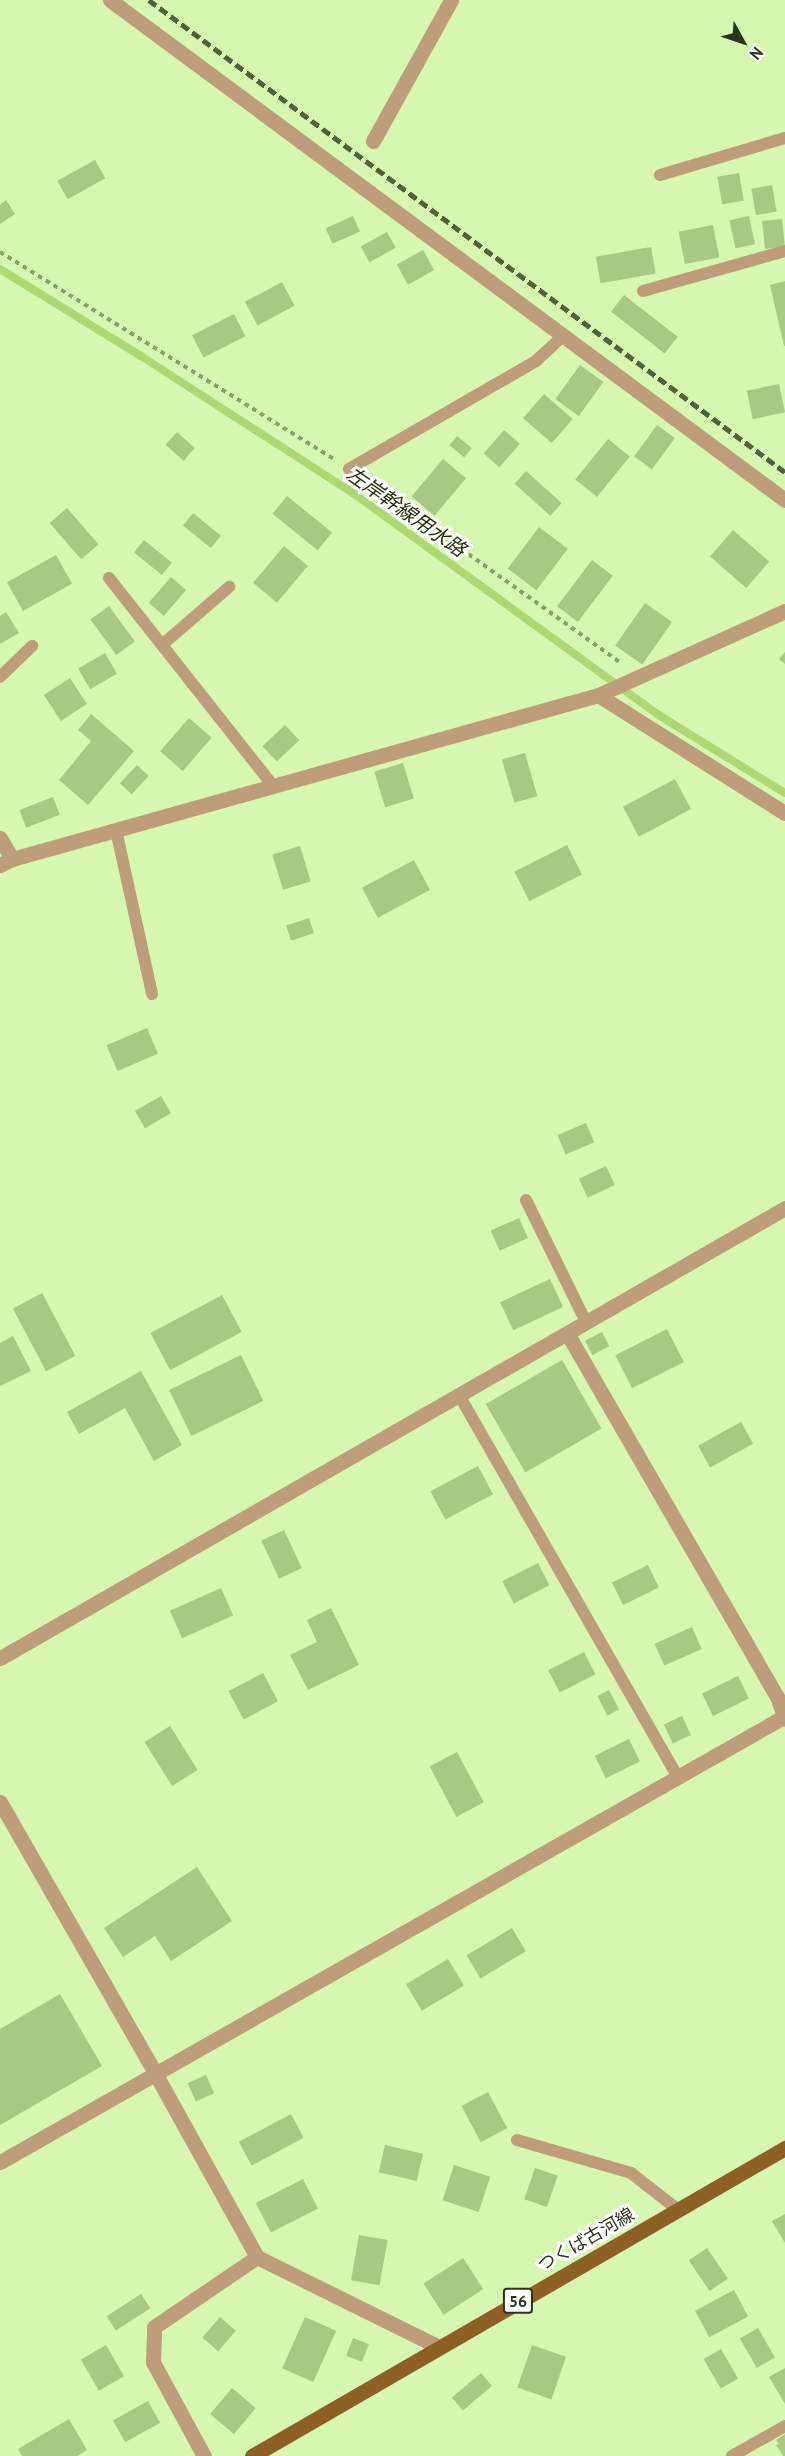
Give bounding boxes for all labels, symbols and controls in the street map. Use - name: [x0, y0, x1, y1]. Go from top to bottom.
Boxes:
- north arrow: [713, 12, 773, 72]
- text: N: [746, 43, 768, 64]
- water label: 左岸幹線用水路: [342, 462, 470, 562]
- street label: つくば古河線: [534, 2204, 638, 2276]
- road number: 56: [502, 2288, 534, 2314]

